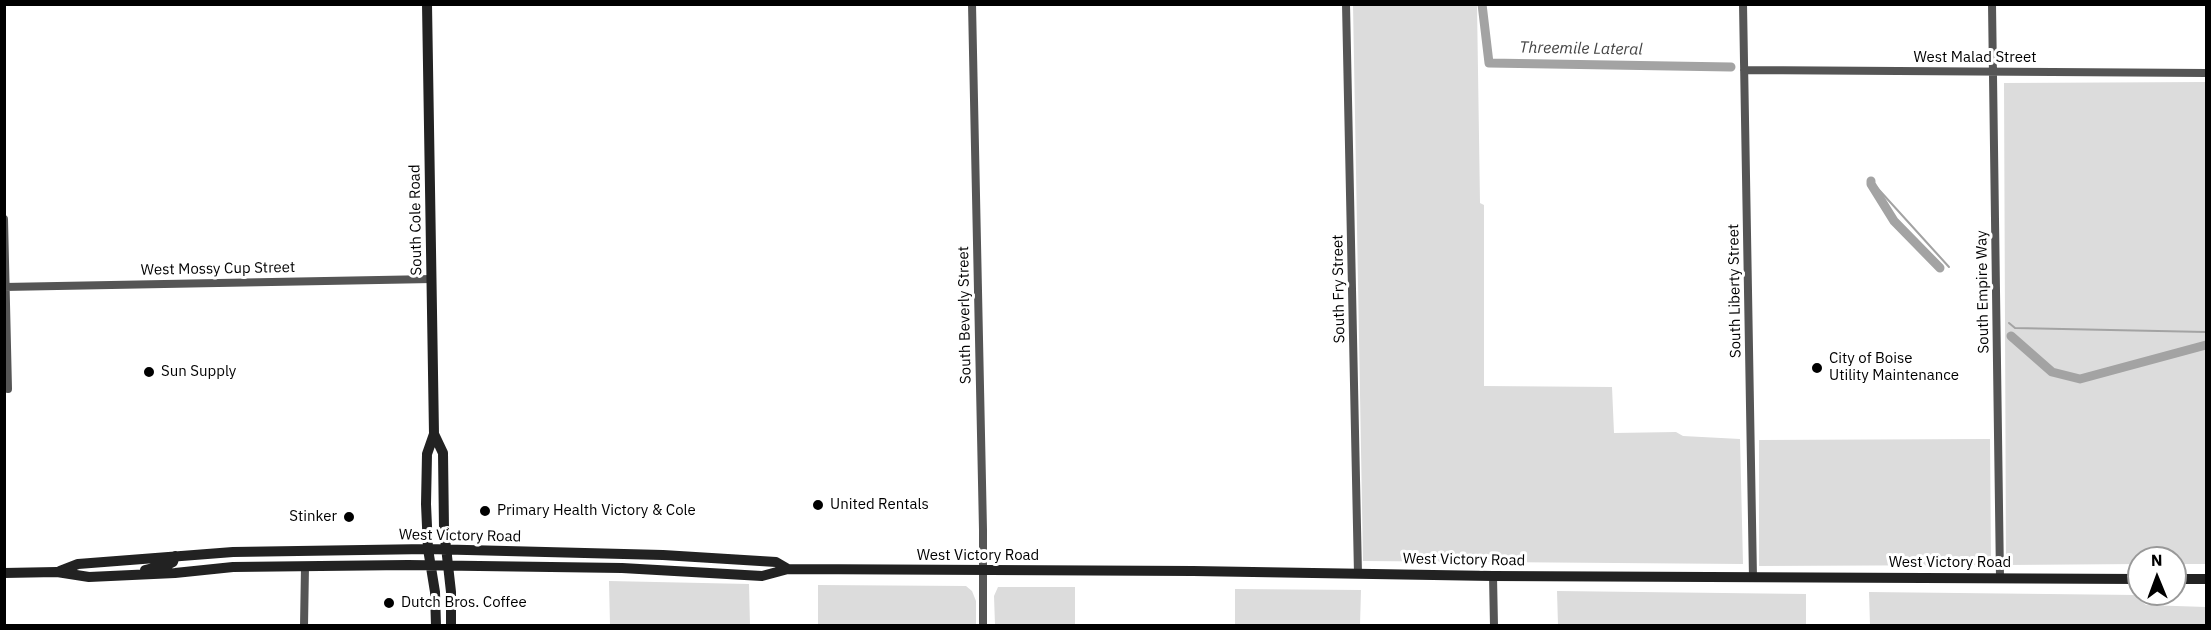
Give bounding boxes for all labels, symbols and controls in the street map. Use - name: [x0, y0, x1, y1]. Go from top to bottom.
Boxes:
- water label: Threemile Lateral: [1519, 38, 1643, 60]
- street label: West Malad Street: [1913, 49, 2037, 67]
- street label: South Cole Road: [406, 164, 426, 276]
- street label: South Liberty Street: [1725, 224, 1745, 358]
- street label: South Empire Way: [1973, 230, 1993, 354]
- street label: South Fry Street: [1329, 234, 1349, 344]
- street label: South Beverly Street: [955, 246, 975, 384]
- street label: West Mossy Cup Street: [141, 259, 295, 279]
- place label: City of Boise Utility Maintenance: [1829, 350, 1959, 385]
- marker: City of Boise Utility Maintenance: [1810, 361, 1824, 375]
- place label: Sun Supply: [161, 363, 236, 381]
- marker: Sun Supply: [142, 365, 156, 379]
- place label: United Rentals: [830, 496, 929, 514]
- marker: United Rentals: [811, 498, 825, 512]
- place label: Primary Health Victory & Cole: [497, 502, 696, 520]
- marker: Primary Health Victory & Cole: [478, 504, 492, 518]
- place label: Stinker: [289, 508, 337, 526]
- marker: Stinker: [342, 510, 356, 524]
- street label: West Victory Road: [399, 526, 521, 546]
- north arrow: [2127, 546, 2187, 606]
- street label: West Victory Road: [917, 547, 1039, 565]
- street label: West Victory Road: [1403, 550, 1525, 570]
- text: N: [2151, 550, 2163, 570]
- street label: West Victory Road: [1889, 554, 2011, 572]
- place label: Dutch Bros. Coffee: [401, 594, 527, 612]
- marker: Dutch Bros. Coffee: [382, 596, 396, 610]

